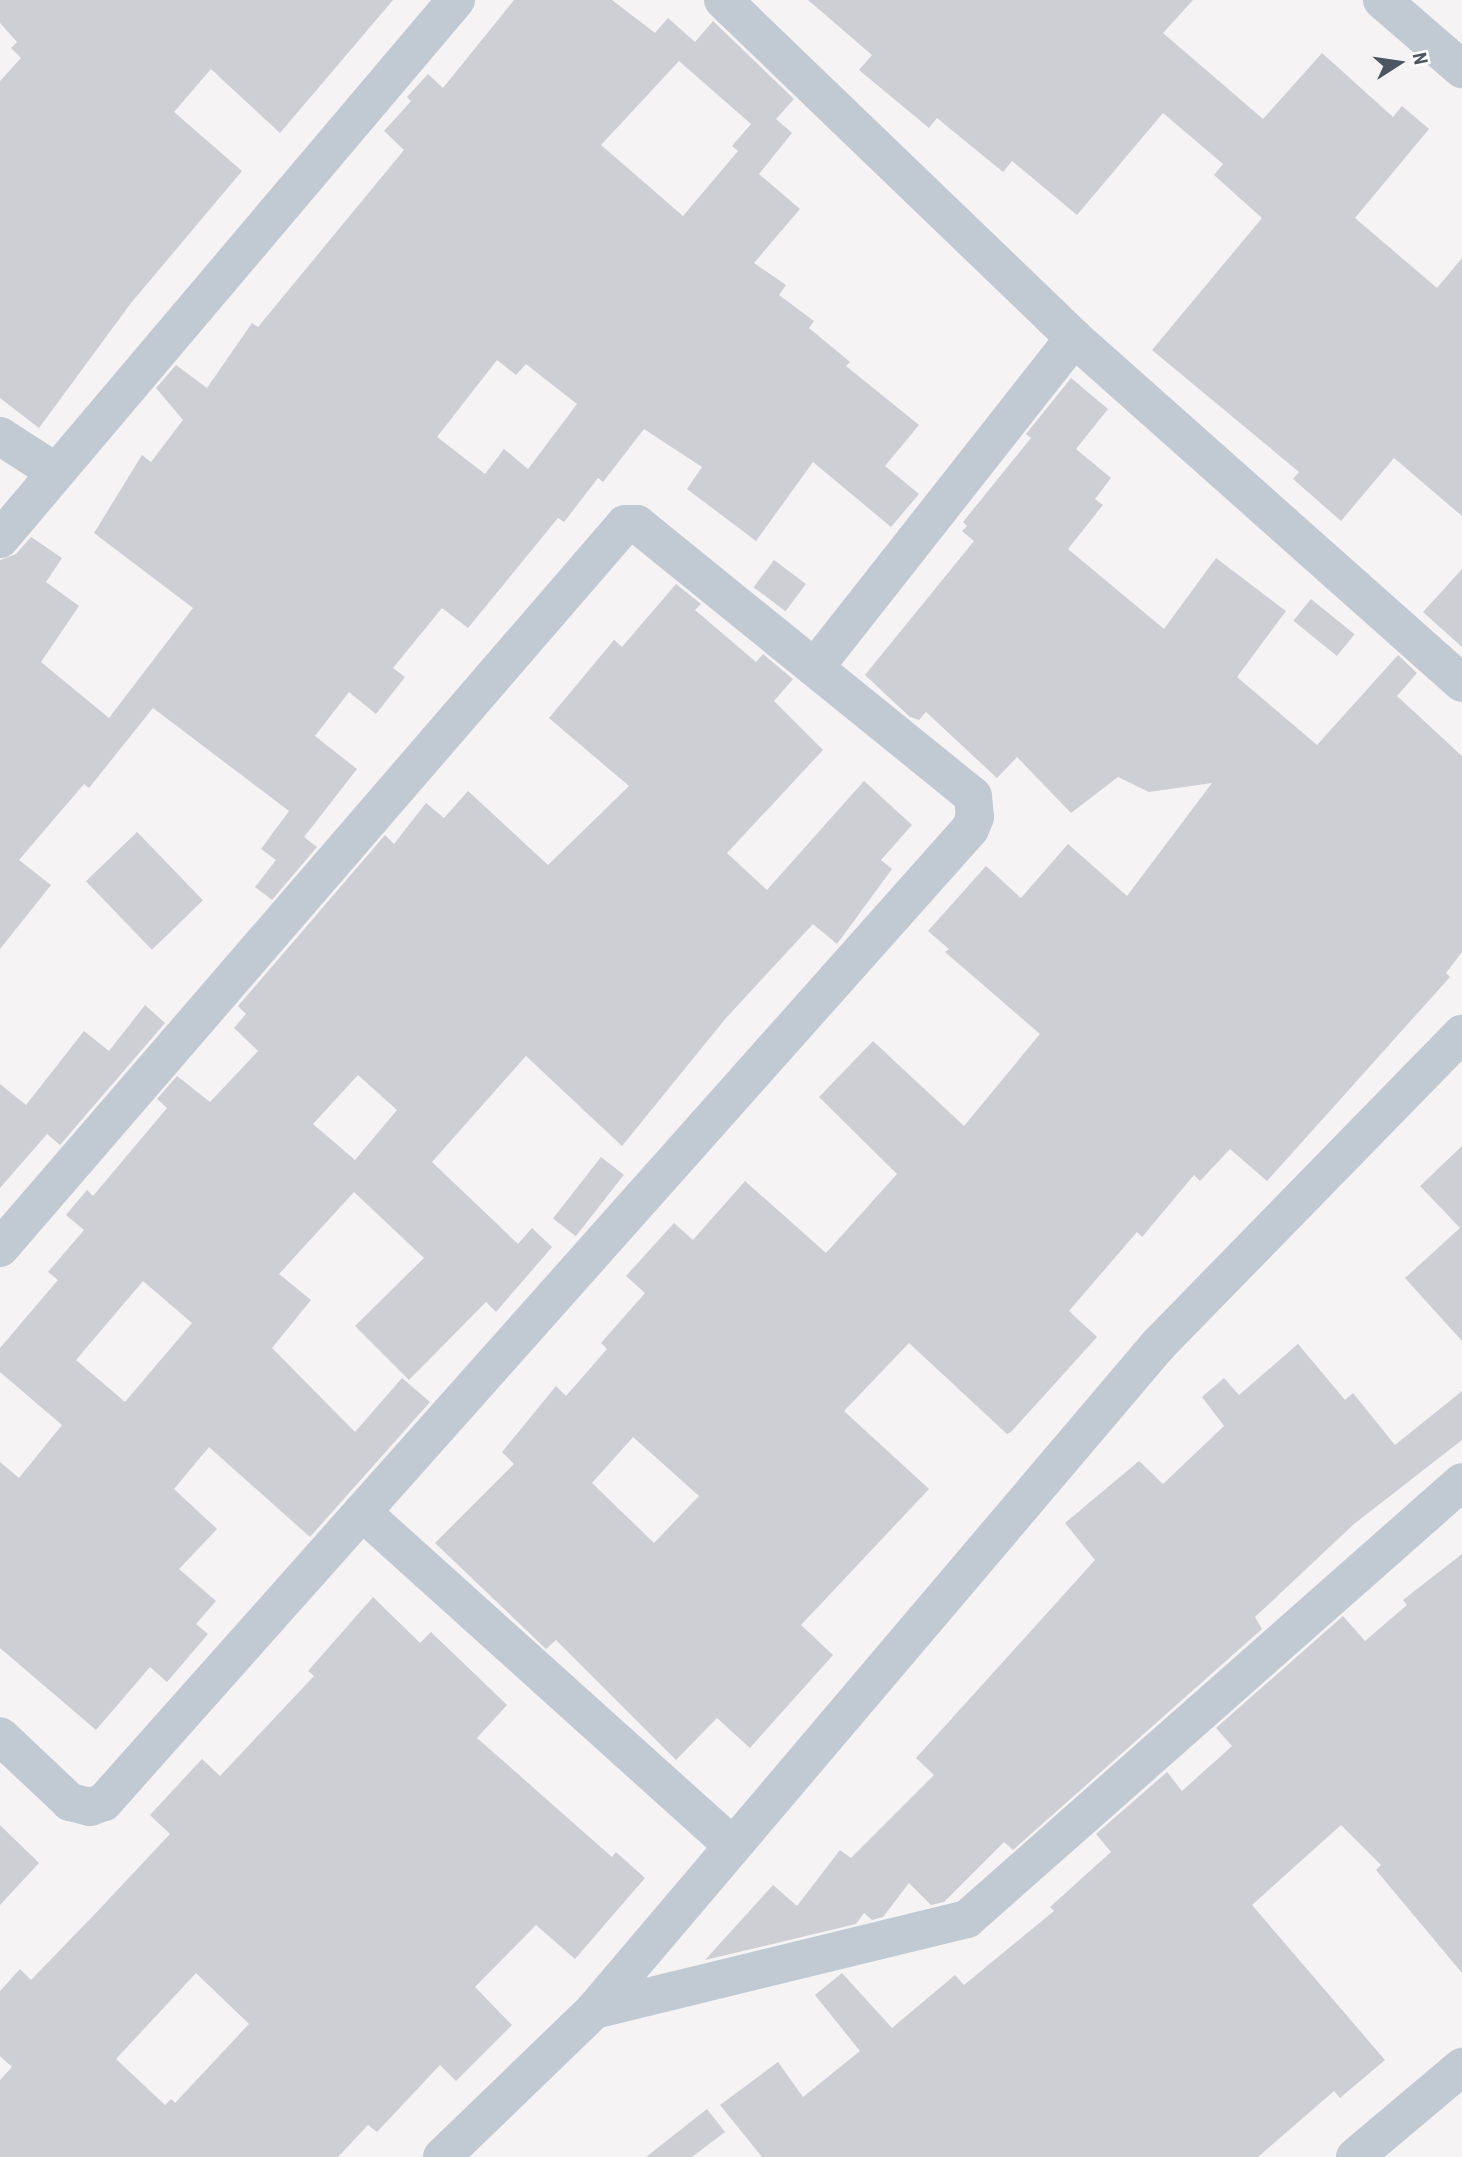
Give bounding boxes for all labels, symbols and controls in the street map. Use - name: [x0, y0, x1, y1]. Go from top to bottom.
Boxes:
- north arrow: [1364, 28, 1434, 98]
- text: N: [1408, 50, 1432, 67]

